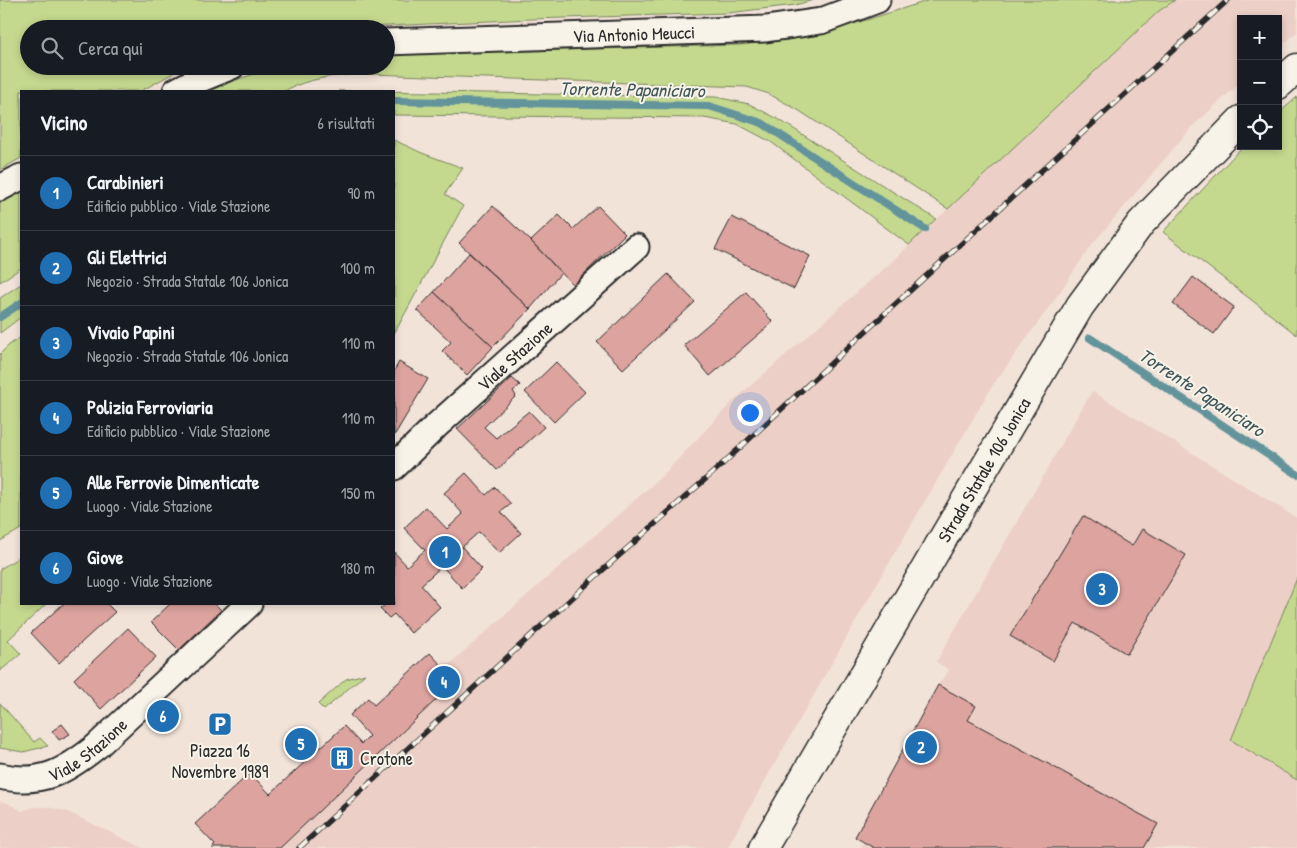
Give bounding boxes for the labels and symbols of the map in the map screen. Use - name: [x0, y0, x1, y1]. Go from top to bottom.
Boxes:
- street label: Via Antonio Meucci: [572, 19, 695, 48]
- water label: Torrente Papaniciaro: [559, 75, 706, 103]
- street label: Viale Stazione: [471, 315, 558, 396]
- water label: Torrente Papaniciaro: [1134, 342, 1271, 443]
- street label: Strada Statale 106 Jonica: [931, 393, 1036, 546]
- your location: [737, 400, 763, 426]
- pin: 1: [429, 533, 461, 571]
- pin: 3: [1086, 570, 1118, 608]
- pin: 4: [428, 663, 460, 701]
- pin: 6: [147, 697, 179, 735]
- parking icon: Piazza 16 Novembre 1989: [207, 711, 233, 737]
- street label: Viale Stazione: [44, 712, 132, 787]
- pin: 5: [285, 725, 317, 763]
- pin: 2: [905, 728, 937, 766]
- place label: Piazza 16 Novembre 1989: [172, 738, 269, 784]
- building icon: Crotone: [329, 745, 355, 771]
- place label: Crotone: [360, 746, 413, 771]

